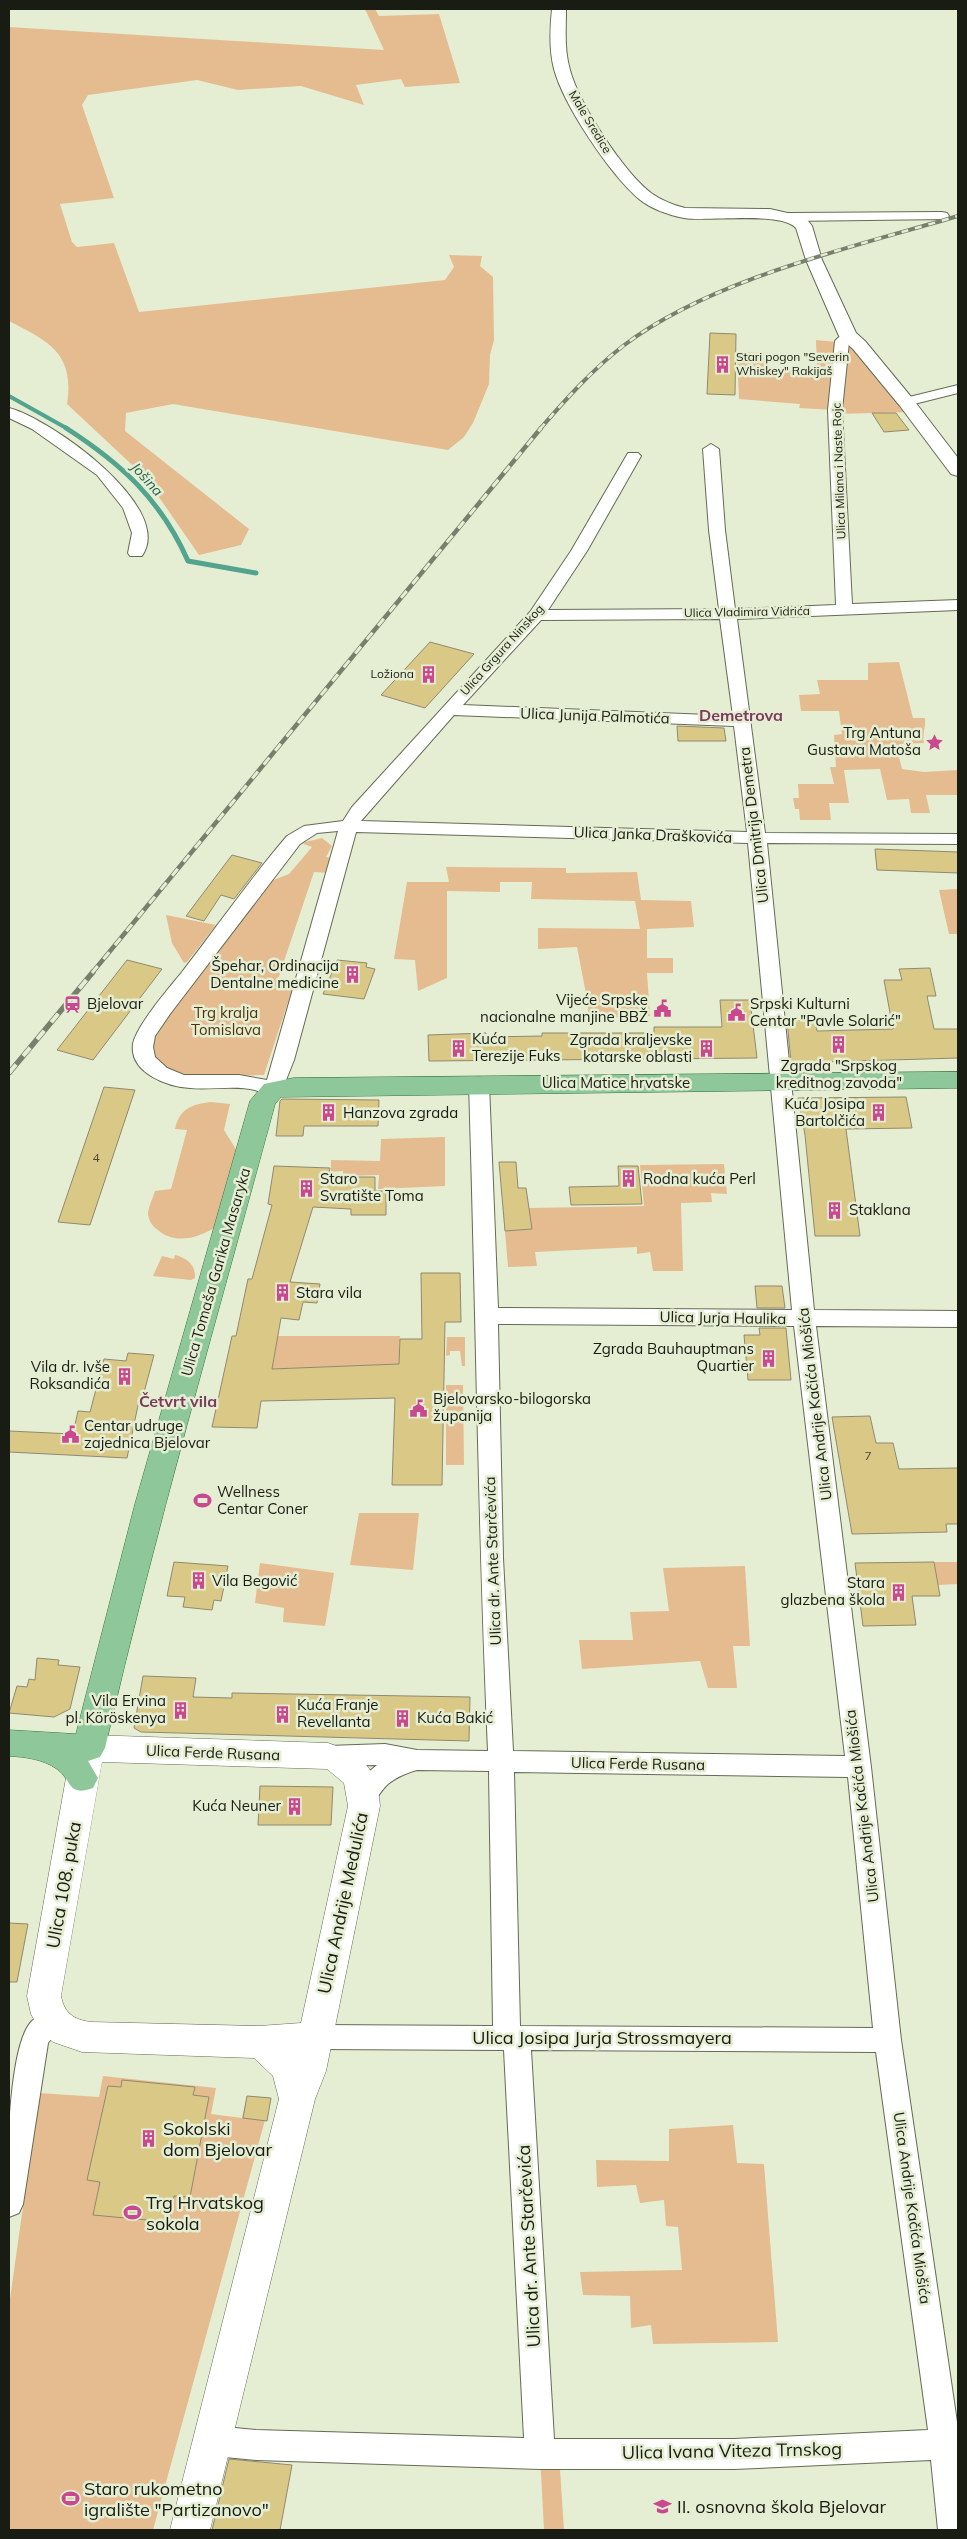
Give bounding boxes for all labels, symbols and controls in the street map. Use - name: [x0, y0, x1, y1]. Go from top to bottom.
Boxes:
- street label: Male Sredice: [566, 88, 615, 156]
- place label: Stari pogon "Severin Whiskey" Rakijaš: [736, 349, 849, 378]
- building icon: Stari pogon "Severin Whiskey" Rakijaš: [712, 354, 732, 374]
- street label: Ulica Milana i Naste Rojc: [829, 402, 848, 540]
- water label: Jošina: [126, 458, 167, 500]
- street label: Ulica Grgura Ninskog: [457, 601, 547, 698]
- street label: Ulica Vladimira Vidrića: [684, 603, 810, 620]
- building icon: Ložiona: [418, 664, 438, 684]
- place label: Ložiona: [371, 666, 414, 681]
- street label: Ulica Junija Palmotića: [520, 703, 670, 728]
- district label: Demetrova: [699, 705, 783, 725]
- place label: Trg Antuna Gustava Matoša: [807, 723, 921, 759]
- place icon: Trg Antuna Gustava Matoša: [925, 732, 945, 752]
- street label: Ulica Dmitrija Demetra: [734, 746, 773, 904]
- street label: Ulica Janka Draškovića: [573, 822, 733, 847]
- place label: Špehar, Ordinacija Dentalne medicine: [210, 956, 339, 992]
- building icon: Špehar, Ordinacija Dentalne medicine: [343, 965, 363, 985]
- place label: Vijeće Srpske nacionalne manjine BBŽ: [480, 990, 648, 1026]
- station icon: Bjelovar: [63, 994, 83, 1014]
- place label: Bjelovar: [87, 994, 144, 1013]
- place label: Srpski Kulturni Centar "Pavle Solarić": [750, 994, 901, 1030]
- public building icon: Vijeće Srpske nacionalne manjine BBŽ: [652, 999, 672, 1019]
- park label: Trg kralja Tomislava: [191, 1003, 261, 1039]
- public building icon: Srpski Kulturni Centar "Pavle Solarić": [726, 1003, 746, 1023]
- place label: Kuća Terezije Fuks: [472, 1029, 561, 1065]
- place label: Zgrada kraljevske kotarske oblasti: [570, 1030, 692, 1066]
- building icon: Zgrada "Srpskog kreditnog zavoda": [829, 1035, 849, 1055]
- building icon: Kuća Terezije Fuks: [448, 1038, 468, 1058]
- building icon: Zgrada kraljevske kotarske oblasti: [696, 1039, 716, 1059]
- place label: Zgrada "Srpskog kreditnog zavoda": [776, 1056, 902, 1092]
- street label: Ulica Matice hrvatske: [542, 1073, 690, 1092]
- place label: Kuća Josipa Bartolčića: [784, 1094, 865, 1130]
- building icon: Hanzova zgrada: [319, 1103, 339, 1123]
- place label: Hanzova zgrada: [343, 1103, 458, 1122]
- building icon: Kuća Josipa Bartolčića: [869, 1103, 889, 1123]
- house number: 4: [92, 1150, 100, 1165]
- street label: Ulica Tomaša Garika Masaryka: [177, 1166, 254, 1378]
- place label: Staro Svratište Toma: [320, 1169, 424, 1205]
- building icon: Rodna kuća Perl: [619, 1169, 639, 1189]
- place label: Rodna kuća Perl: [643, 1169, 756, 1188]
- building icon: Staro Svratište Toma: [296, 1178, 316, 1198]
- building icon: Staklana: [825, 1200, 845, 1220]
- place label: Staklana: [849, 1200, 911, 1219]
- building icon: Stara vila: [272, 1283, 292, 1303]
- place label: Stara vila: [296, 1283, 362, 1302]
- street label: Ulica Jurja Haulika: [659, 1307, 787, 1328]
- street label: Ulica Andrije Kačića Miošića: [793, 1307, 836, 1502]
- place label: Zgrada Bauhauptmans Quartier: [593, 1339, 755, 1375]
- building icon: Zgrada Bauhauptmans Quartier: [758, 1348, 778, 1368]
- place label: Vila dr. Ivše Roksandića: [29, 1357, 110, 1393]
- building icon: Vila dr. Ivše Roksandića: [114, 1366, 134, 1386]
- place label: Bjelovarsko-bilogorska županija: [433, 1389, 591, 1425]
- district label: Četvrt vila: [139, 1391, 217, 1411]
- public building icon: Bjelovarsko-bilogorska županija: [409, 1398, 429, 1418]
- place label: Centar udruge zajednica Bjelovar: [84, 1416, 211, 1452]
- public building icon: Centar udruge zajednica Bjelovar: [60, 1425, 80, 1445]
- house number: 7: [864, 1448, 872, 1463]
- street label: Ulica dr. Ante Starčevića: [480, 1476, 505, 1646]
- place label: Wellness Centar Coner: [217, 1482, 309, 1518]
- sports icon: Wellness Centar Coner: [193, 1491, 213, 1511]
- building icon: Vila Begović: [188, 1571, 208, 1591]
- place label: Vila Begović: [212, 1571, 297, 1590]
- place label: Stara glazbena škola: [781, 1573, 885, 1609]
- building icon: Stara glazbena škola: [889, 1582, 909, 1602]
- place label: Vila Ervina pl. Köröskenya: [66, 1691, 166, 1727]
- place label: Kuća Franje Revellanta: [297, 1695, 378, 1731]
- building icon: Vila Ervina pl. Köröskenya: [170, 1700, 190, 1720]
- building icon: Kuća Franje Revellanta: [273, 1704, 293, 1724]
- building icon: Kuća Bakić: [393, 1708, 413, 1728]
- place label: Kuća Bakić: [417, 1708, 493, 1727]
- street label: Ulica Andrije Kačića Miošića: [840, 1709, 883, 1904]
- street label: Ulica Ferde Rusana: [146, 1741, 280, 1764]
- street label: Ulica Ferde Rusana: [571, 1753, 705, 1774]
- place label: Kuća Neuner: [192, 1796, 282, 1815]
- building icon: Kuća Neuner: [285, 1796, 305, 1816]
- street label: Ulica Andrije Medulića: [312, 1810, 373, 1996]
- street label: Ulica 108. puka: [41, 1820, 86, 1950]
- street label: Ulica Josipa Jurja Strossmayera: [472, 2026, 732, 2049]
- street label: Ulica Andrije Kačića Miošića: [890, 2111, 935, 2305]
- place label: Sokolski dom Bjelovar: [163, 2117, 273, 2161]
- building icon: Sokolski dom Bjelovar: [139, 2129, 159, 2149]
- street label: Ulica dr. Ante Starčevića: [512, 2144, 545, 2348]
- place label: Trg Hrvatskog sokola: [146, 2191, 264, 2235]
- sports icon: Trg Hrvatskog sokola: [122, 2203, 142, 2223]
- street label: Ulica Ivana Viteza Trnskog: [622, 2437, 842, 2464]
- place label: Staro rukometno igralište "Partizanovo": [84, 2477, 269, 2521]
- sports icon: Staro rukometno igralište "Partizanovo": [60, 2489, 80, 2509]
- place label: II. osnovna škola Bjelovar: [677, 2495, 887, 2518]
- school or university icon: II. osnovna škola Bjelovar: [653, 2497, 673, 2517]

